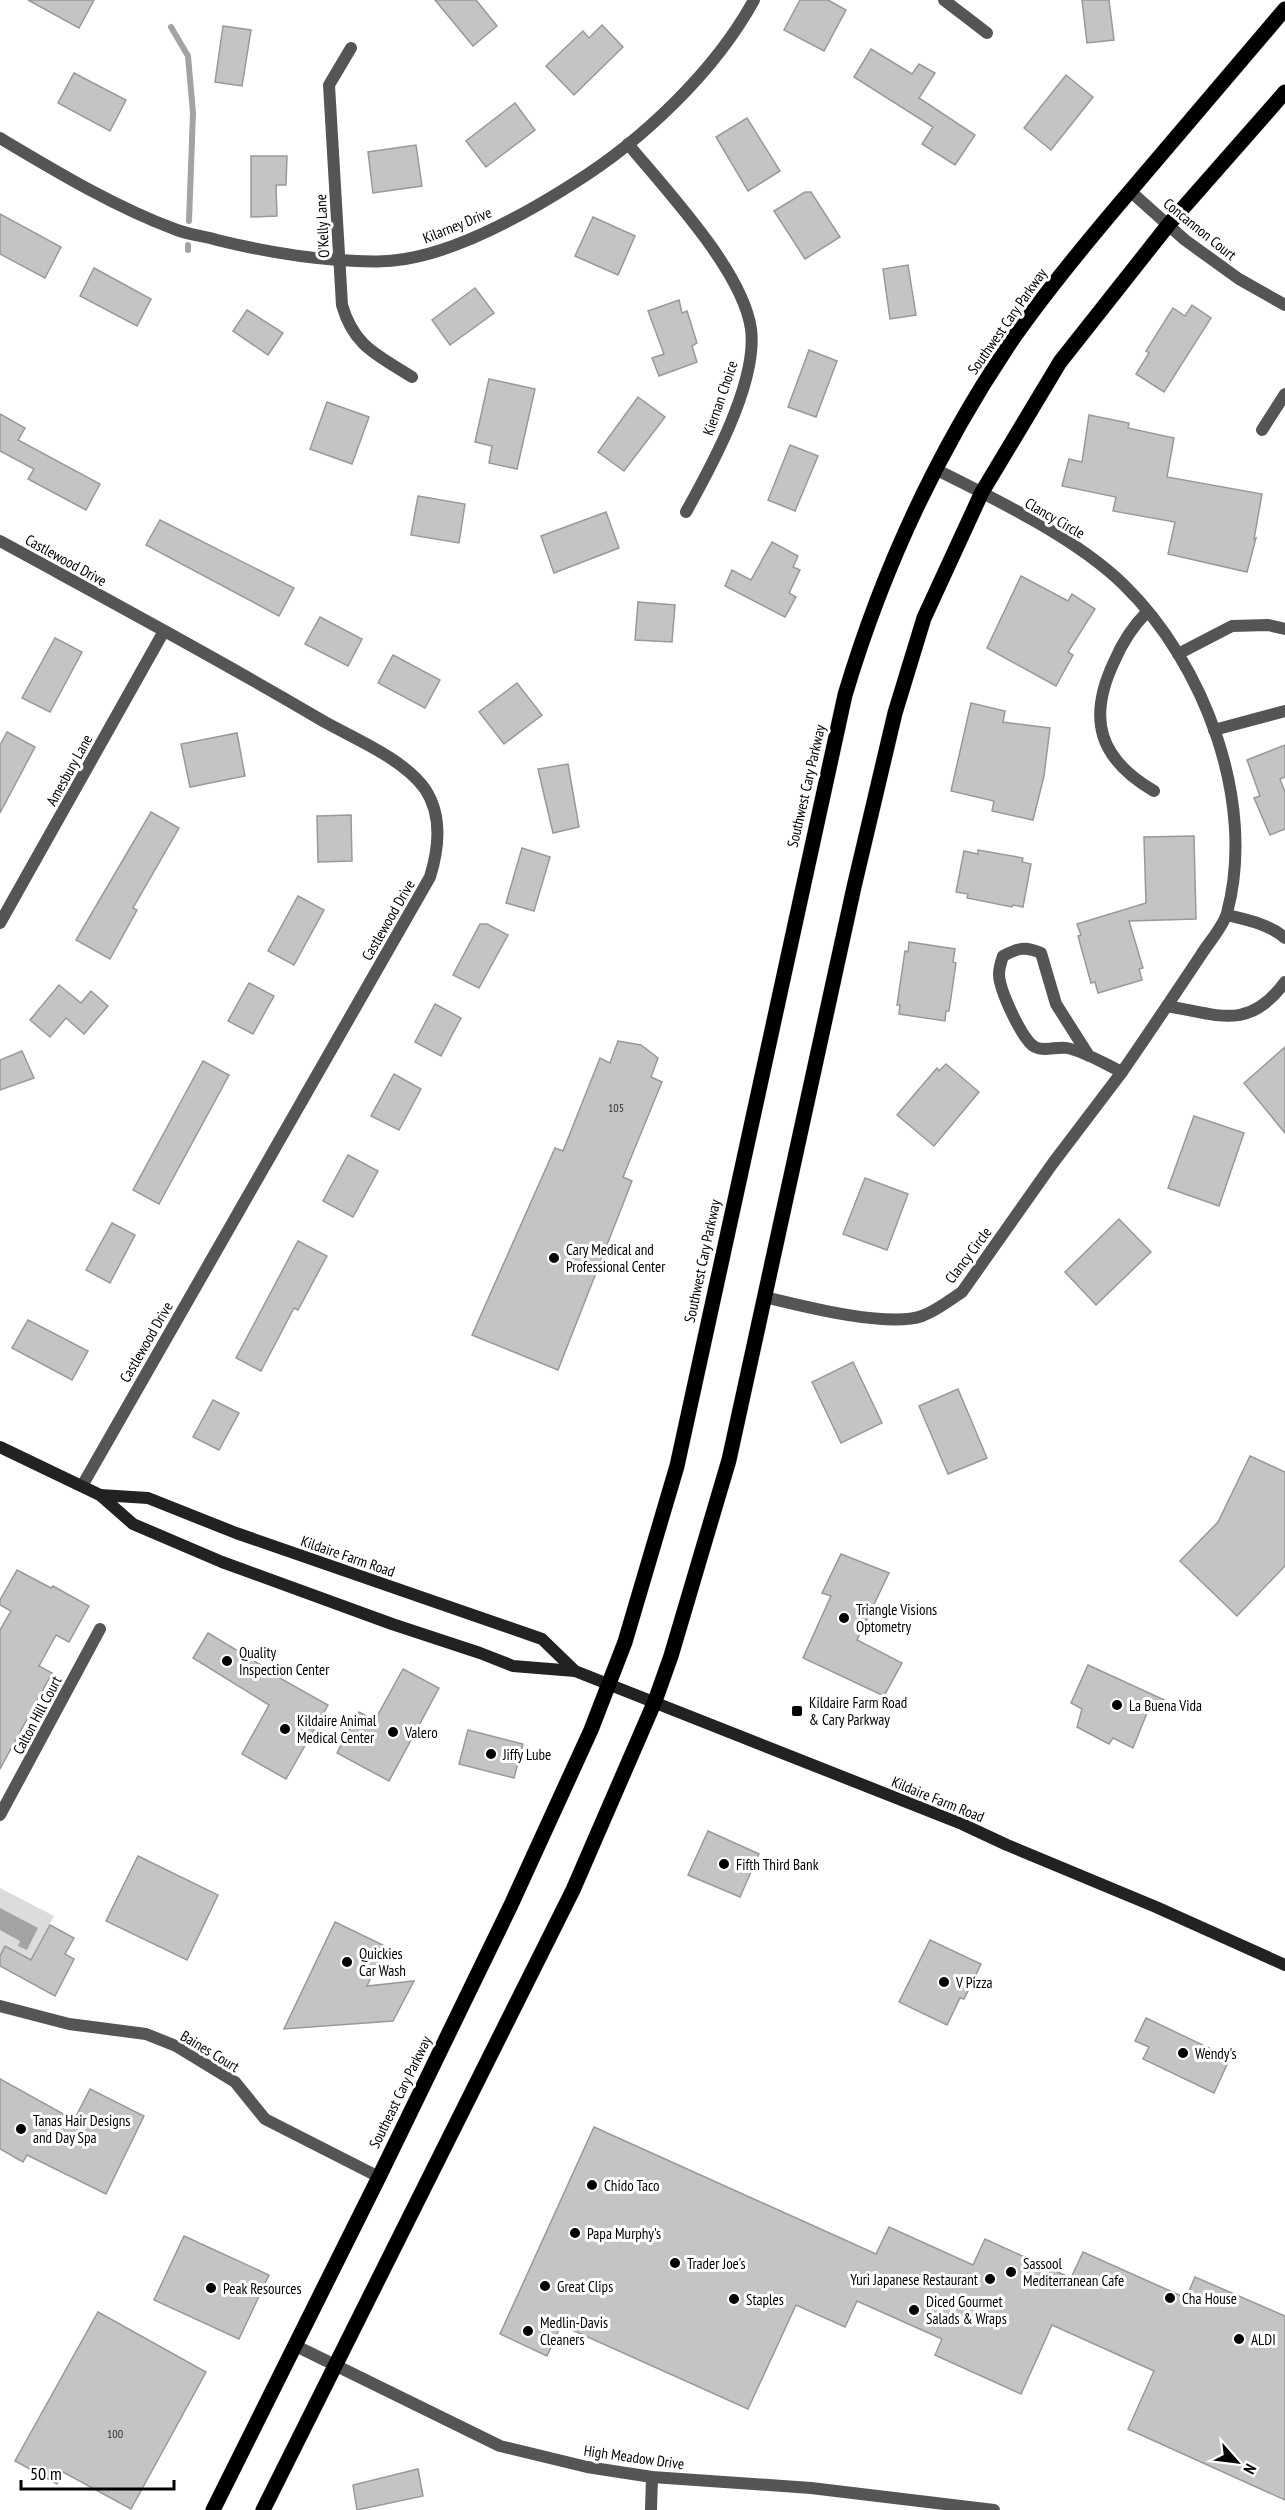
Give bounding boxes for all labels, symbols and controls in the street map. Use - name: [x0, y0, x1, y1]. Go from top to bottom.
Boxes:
- street label: O'Kelly Lane: [311, 194, 333, 258]
- street label: Concannon Court: [1160, 194, 1240, 264]
- street label: Kilarney Drive: [420, 203, 494, 247]
- street label: Southwest Cary Parkway: [963, 264, 1051, 378]
- street label: Kiernan Choice: [698, 358, 742, 438]
- street label: Clancy Circle: [1022, 493, 1088, 543]
- street label: Castlewood Drive: [22, 530, 110, 590]
- street label: Southwest Cary Parkway: [783, 722, 829, 849]
- street label: Amesbury Lane: [42, 731, 96, 809]
- street label: Castlewood Drive: [357, 876, 419, 964]
- house number: 105: [608, 1100, 624, 1115]
- street label: Southwest Cary Parkway: [680, 1197, 724, 1324]
- street label: Clancy Circle: [941, 1223, 995, 1287]
- place label: Cary Medical and Professional Center: [566, 1240, 666, 1276]
- marker: Cary Medical and Professional Center: [547, 1251, 561, 1265]
- street label: Castlewood Drive: [115, 1298, 177, 1386]
- street label: Kildaire Farm Road: [298, 1531, 398, 1581]
- place label: Triangle Visions Optometry: [856, 1600, 937, 1636]
- marker: Triangle Visions Optometry: [837, 1611, 851, 1625]
- place label: Quality Inspection Center: [239, 1643, 330, 1679]
- marker: Quality Inspection Center: [220, 1654, 234, 1668]
- street label: Calton Hill Court: [8, 1673, 66, 1757]
- place label: Kildaire Farm Road & Cary Parkway: [809, 1693, 907, 1729]
- place label: La Buena Vida: [1129, 1696, 1202, 1715]
- marker: La Buena Vida: [1110, 1698, 1124, 1712]
- marker: Kildaire Farm Road & Cary Parkway: [790, 1704, 804, 1718]
- place label: Kildaire Animal Medical Center: [297, 1711, 377, 1747]
- marker: Kildaire Animal Medical Center: [278, 1722, 292, 1736]
- place label: Valero: [404, 1723, 438, 1742]
- marker: Valero: [386, 1725, 400, 1739]
- place label: Jiffy Lube: [502, 1745, 551, 1764]
- marker: Jiffy Lube: [484, 1747, 498, 1761]
- street label: Kildaire Farm Road: [889, 1772, 987, 1826]
- place label: Fifth Third Bank: [736, 1855, 819, 1874]
- marker: Fifth Third Bank: [717, 1857, 731, 1871]
- place label: Quickies Car Wash: [359, 1944, 406, 1980]
- marker: Quickies Car Wash: [340, 1955, 354, 1969]
- place label: V Pizza: [955, 1973, 993, 1992]
- marker: V Pizza: [937, 1975, 951, 1989]
- street label: Baines Court: [177, 2026, 243, 2076]
- street label: Southeast Cary Parkway: [365, 2032, 436, 2151]
- place label: Wendy's: [1195, 2044, 1236, 2063]
- marker: Wendy's: [1176, 2046, 1190, 2060]
- place label: Tanas Hair Designs and Day Spa: [33, 2111, 130, 2147]
- marker: Tanas Hair Designs and Day Spa: [14, 2122, 28, 2136]
- place label: Chido Taco: [604, 2176, 660, 2195]
- marker: Chido Taco: [585, 2178, 599, 2192]
- place label: Papa Murphy's: [587, 2224, 661, 2243]
- marker: Papa Murphy's: [568, 2226, 582, 2240]
- place label: Trader Joe's: [687, 2254, 746, 2273]
- place label: Sassool Mediterranean Cafe: [1023, 2254, 1124, 2290]
- marker: Trader Joe's: [668, 2256, 682, 2270]
- marker: Sassool Mediterranean Cafe: [1004, 2265, 1018, 2279]
- place label: Yuri Japanese Restaurant: [850, 2270, 978, 2289]
- marker: Yuri Japanese Restaurant: [983, 2272, 997, 2286]
- place label: Great Clips: [557, 2277, 613, 2296]
- place label: Peak Resources: [223, 2279, 302, 2298]
- marker: Great Clips: [538, 2279, 552, 2293]
- marker: Peak Resources: [204, 2281, 218, 2295]
- place label: Cha House: [1182, 2289, 1237, 2308]
- place label: Staples: [746, 2290, 784, 2309]
- marker: Cha House: [1163, 2291, 1177, 2305]
- marker: Staples: [727, 2292, 741, 2306]
- place label: Diced Gourmet Salads & Wraps: [926, 2292, 1007, 2328]
- marker: Diced Gourmet Salads & Wraps: [907, 2303, 921, 2317]
- place label: Medlin-Davis Cleaners: [540, 2313, 608, 2349]
- marker: Medlin-Davis Cleaners: [521, 2324, 535, 2338]
- place label: ALDI: [1251, 2330, 1276, 2349]
- marker: ALDI: [1232, 2332, 1246, 2346]
- house number: 100: [107, 2426, 123, 2441]
- north arrow: [1207, 2432, 1267, 2492]
- street label: High Meadow Drive: [583, 2441, 685, 2473]
- scale bar: [21, 2453, 174, 2491]
- text: N: [1239, 2461, 1261, 2478]
- text: 50 m: [30, 2462, 62, 2485]

